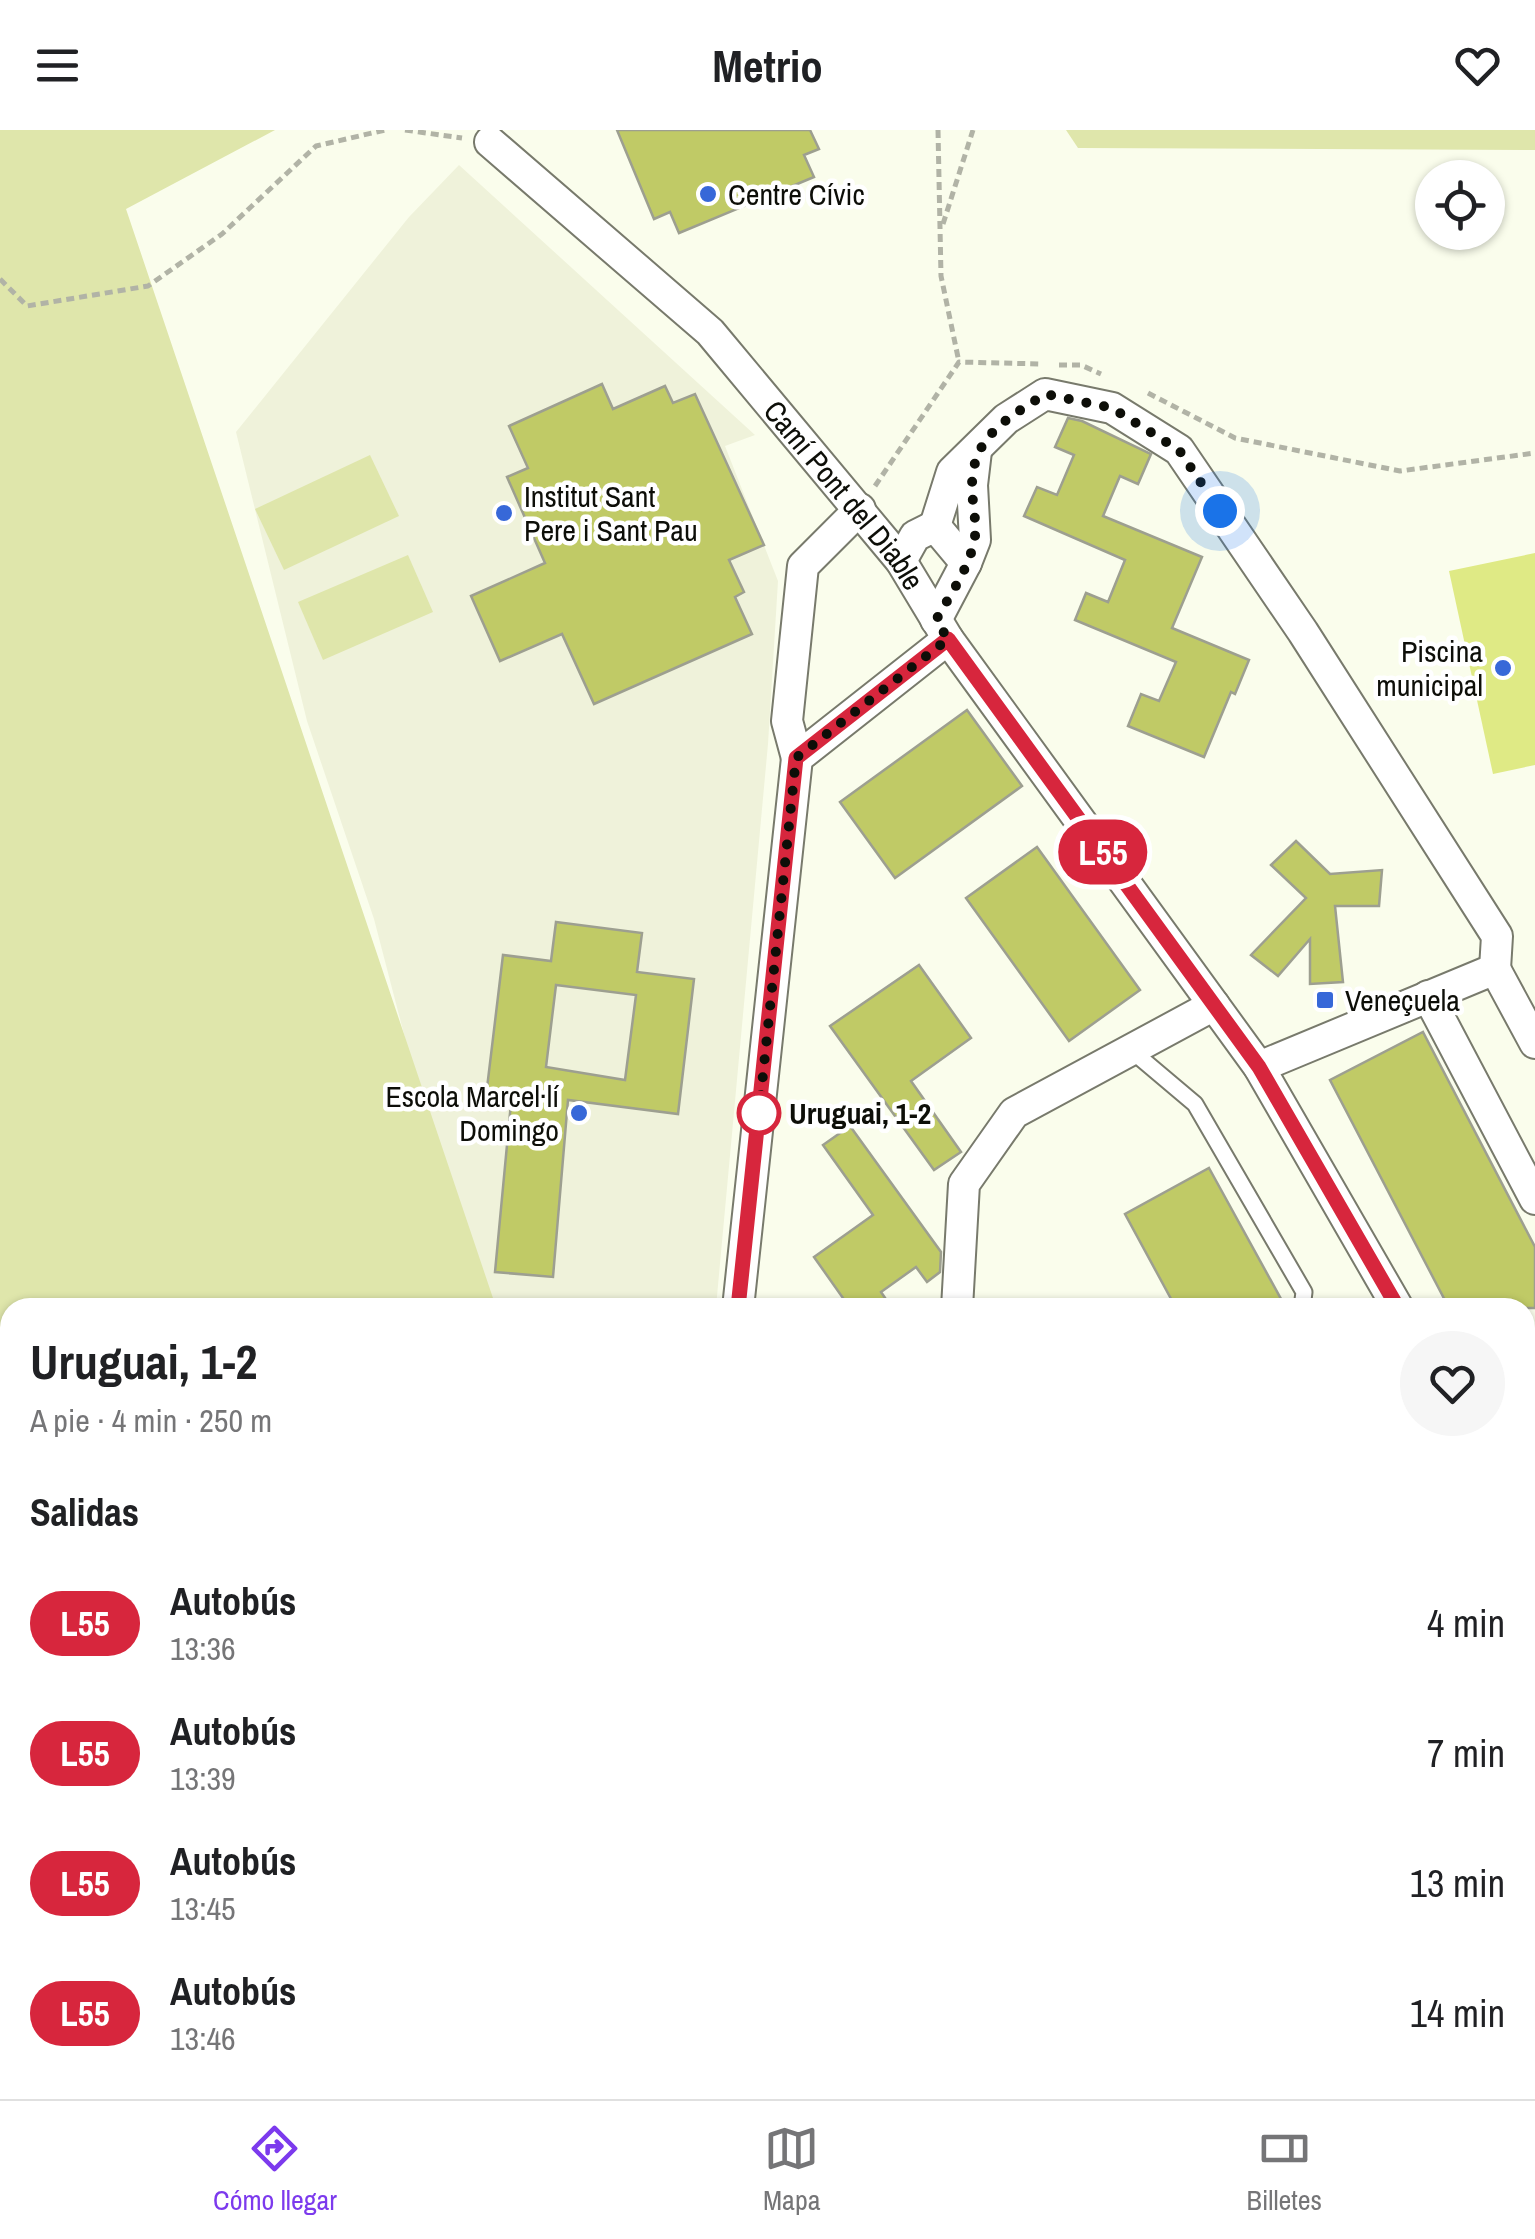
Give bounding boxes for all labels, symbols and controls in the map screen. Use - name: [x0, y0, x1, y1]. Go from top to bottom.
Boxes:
- text: Metrio: [712, 35, 823, 96]
- icon: menu: [30, 38, 85, 93]
- icon: heart: [1450, 38, 1505, 93]
- map controls: [1415, 160, 1505, 250]
- button: locate: [1415, 160, 1505, 250]
- place label: Centre Cívic: [728, 174, 865, 214]
- marker: Centre Cívic: [697, 183, 719, 205]
- street label: Camí Pont del Diable: [755, 392, 934, 597]
- place label: Institut Sant Pere i Sant Pau: [524, 476, 698, 550]
- your location: [1195, 486, 1245, 536]
- marker: Institut Sant Pere i Sant Pau: [493, 502, 515, 524]
- place label: Piscina municipal: [1376, 631, 1483, 705]
- marker: Piscina municipal: [1492, 657, 1514, 679]
- line badge: L55: [1046, 820, 1160, 884]
- text: L55: [1078, 829, 1128, 876]
- place label: Veneçuela: [1345, 980, 1460, 1020]
- marker: Veneçuela: [1314, 989, 1336, 1011]
- place label: Escola Marcel·lí Domingo: [385, 1076, 559, 1150]
- marker: Uruguai, 1-2: [738, 1092, 780, 1134]
- place label: Uruguai, 1-2: [789, 1093, 931, 1133]
- marker: Escola Marcel·lí Domingo: [568, 1102, 590, 1124]
- text: Uruguai, 1-2: [30, 1329, 257, 1394]
- button: heart: [1400, 1331, 1505, 1436]
- text: A pie · 4 min · 250 m: [30, 1399, 272, 1442]
- text: Salidas: [30, 1487, 139, 1538]
- text: Autobús: [170, 1576, 296, 1627]
- text: 4 min: [1427, 1598, 1505, 1649]
- text: L55: [60, 1600, 110, 1647]
- text: 13:36: [170, 1627, 236, 1670]
- text: Autobús: [170, 1706, 296, 1757]
- text: 7 min: [1427, 1728, 1505, 1779]
- text: L55: [60, 1730, 110, 1777]
- text: 13:39: [170, 1757, 236, 1800]
- text: Autobús: [170, 1836, 296, 1887]
- text: 13 min: [1410, 1858, 1505, 1909]
- text: L55: [60, 1860, 110, 1907]
- text: 13:45: [170, 1887, 236, 1930]
- text: Autobús: [170, 1966, 296, 2017]
- text: 14 min: [1410, 1988, 1505, 2039]
- text: L55: [60, 1990, 110, 2037]
- text: 13:46: [170, 2017, 236, 2060]
- tab: Cómo llegar: [213, 2121, 337, 2219]
- tab: Mapa: [763, 2121, 820, 2219]
- tab: Billetes: [1247, 2121, 1322, 2219]

